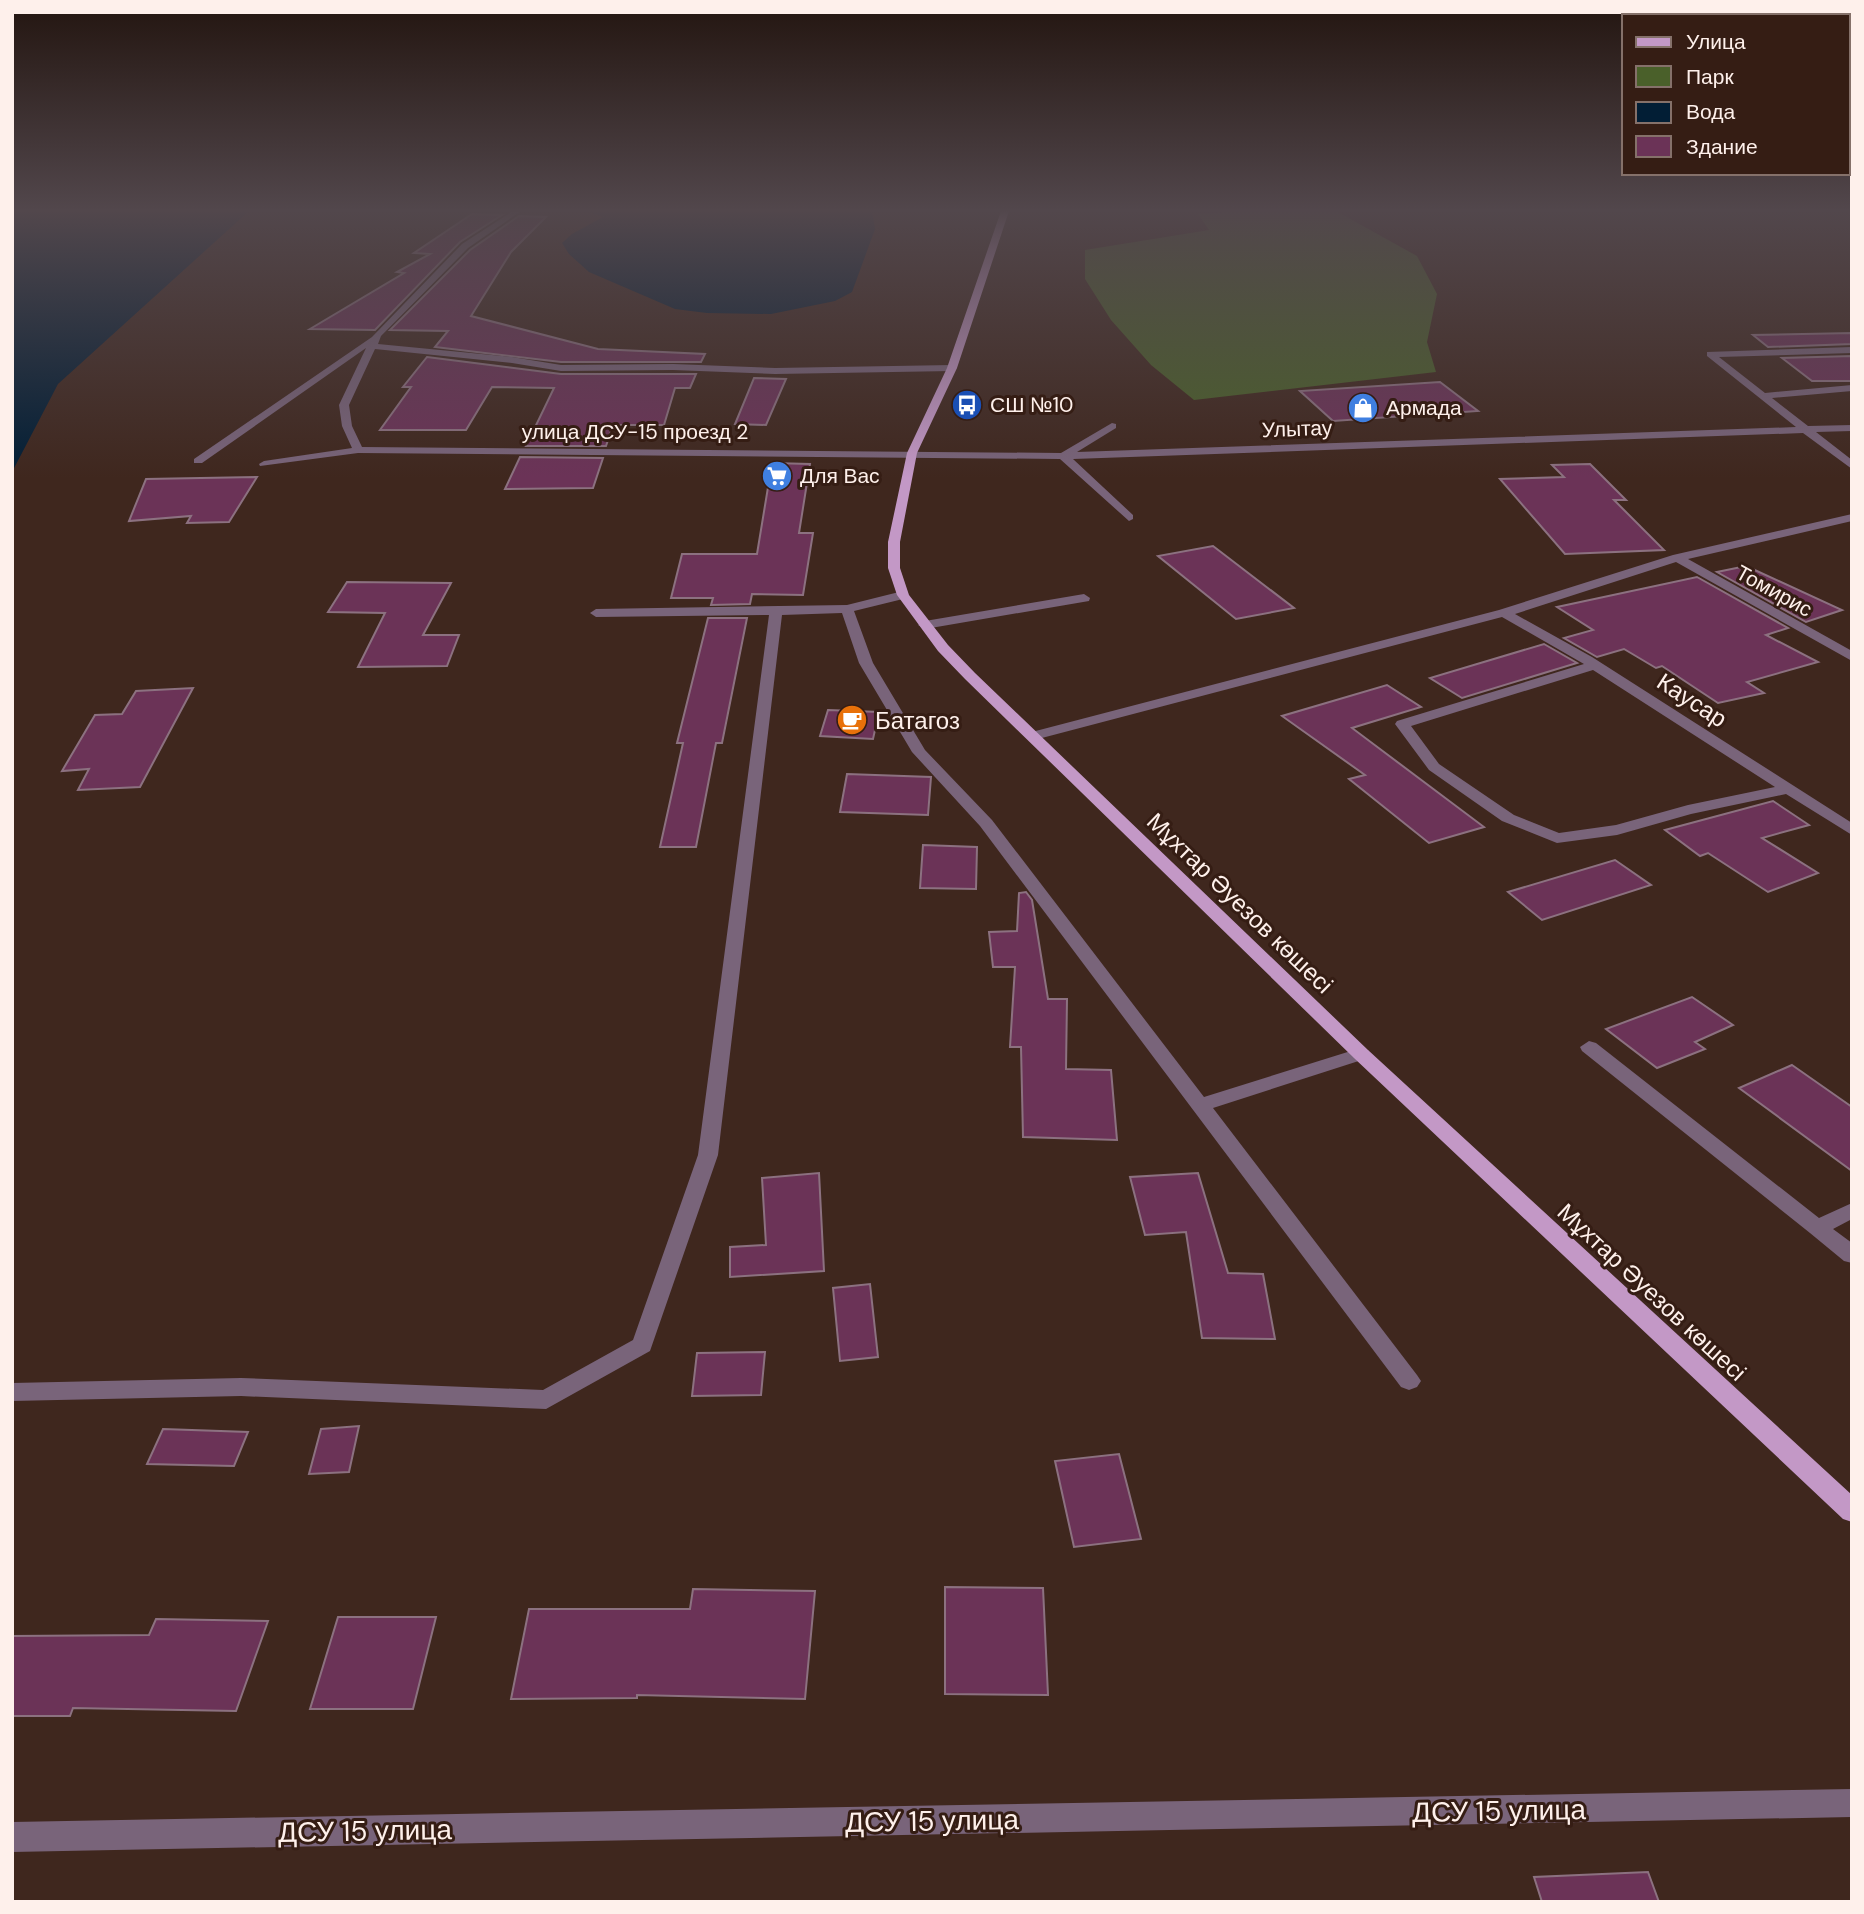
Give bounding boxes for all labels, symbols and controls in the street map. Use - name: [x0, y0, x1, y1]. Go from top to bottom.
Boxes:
- legend: [1622, 14, 1850, 175]
- text: Улица: [1686, 28, 1746, 56]
- text: Парк: [1686, 63, 1734, 91]
- text: Вода: [1686, 98, 1735, 126]
- text: Здание: [1686, 133, 1758, 161]
- bus stop icon: СШ №10: [950, 388, 984, 422]
- place label: СШ №10: [990, 391, 1073, 419]
- shop icon: Армада: [1346, 391, 1380, 425]
- place label: Армада: [1386, 394, 1462, 422]
- street label: Улытау: [1261, 414, 1333, 444]
- street label: улица ДСУ-15 проезд 2: [522, 418, 748, 446]
- supermarket icon: Для Вас: [760, 459, 794, 493]
- place label: Для Вас: [800, 462, 880, 490]
- street label: Томирис: [1731, 559, 1817, 623]
- street label: Каусар: [1651, 666, 1733, 734]
- cafe icon: Батагоз: [835, 703, 869, 737]
- place label: Батагоз: [875, 705, 960, 736]
- street label: Мұхтар Әуезов көшесі: [1140, 806, 1340, 1000]
- street label: Мұхтар Әуезов көшесі: [1551, 1196, 1753, 1388]
- street label: ДСУ 15 улица: [1412, 1791, 1587, 1831]
- street label: ДСУ 15 улица: [845, 1801, 1020, 1841]
- street label: ДСУ 15 улица: [278, 1811, 453, 1851]

